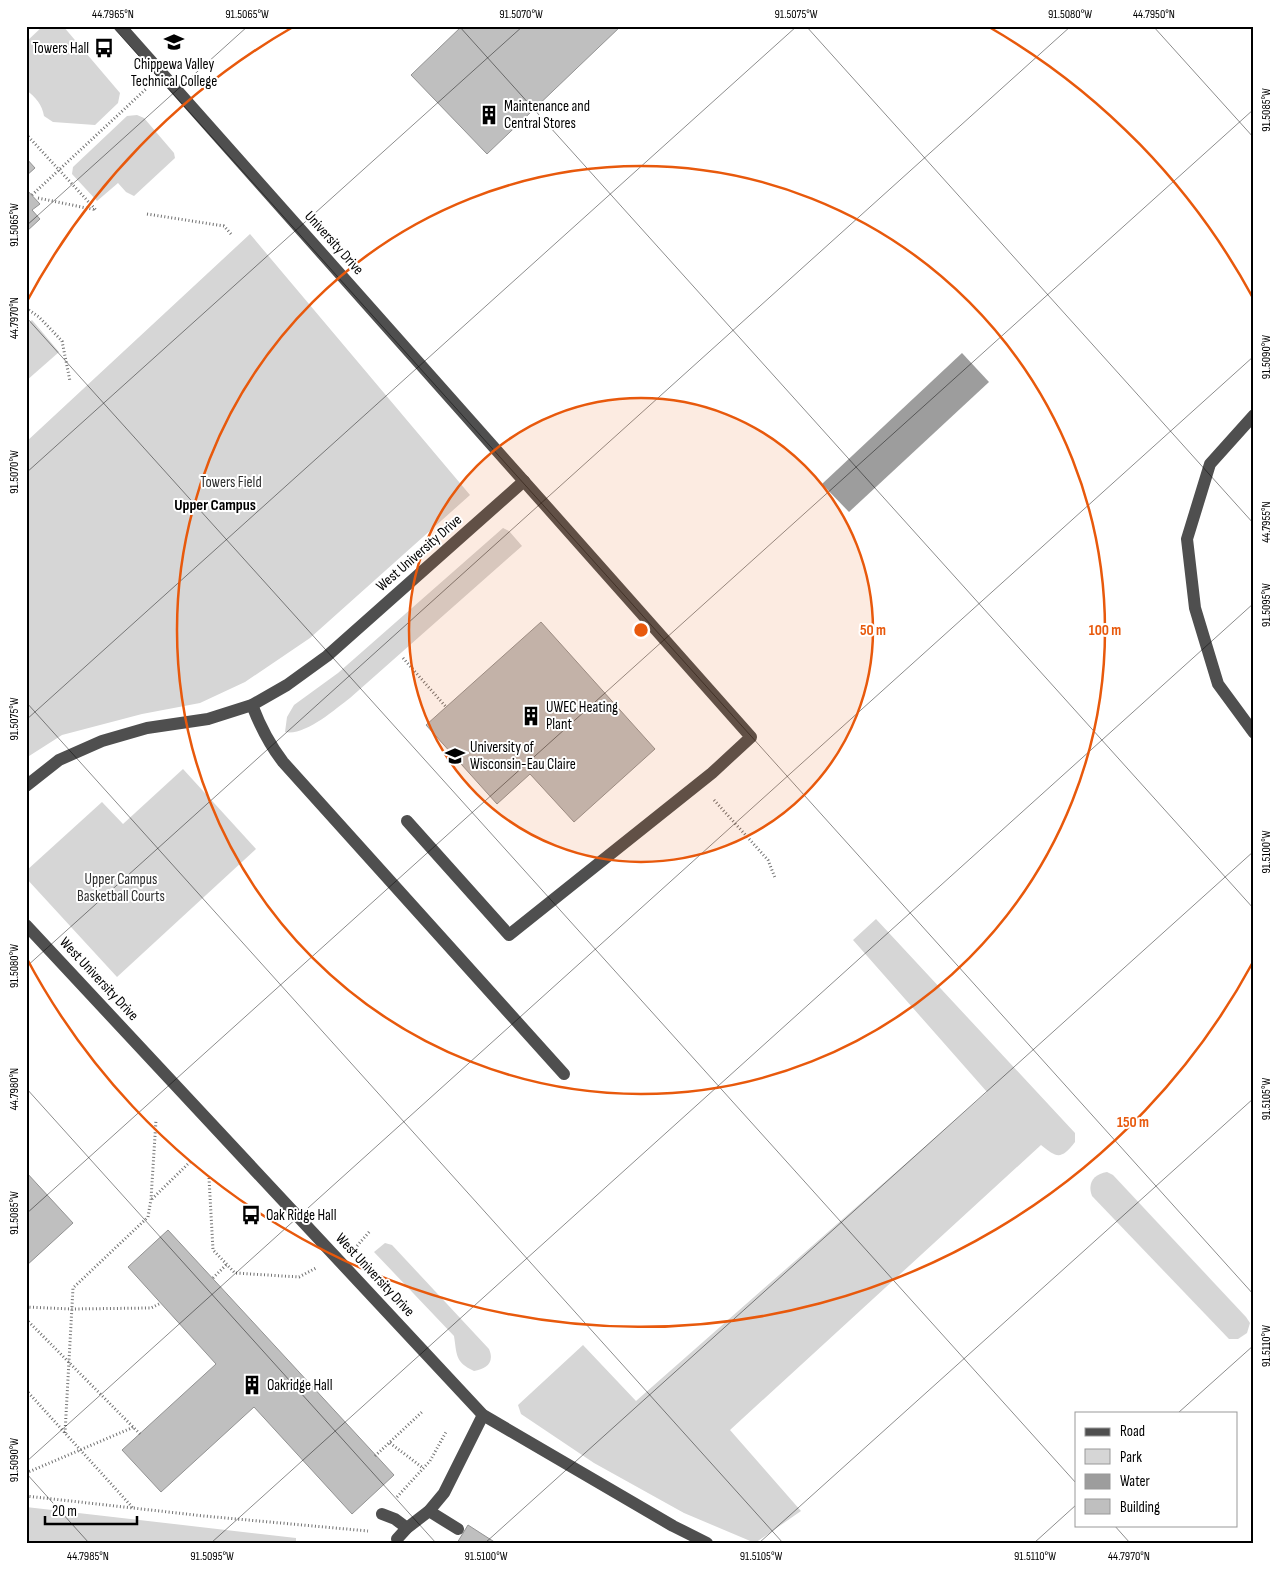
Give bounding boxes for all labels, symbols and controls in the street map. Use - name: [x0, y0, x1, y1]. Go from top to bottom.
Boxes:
- text: 44.7965°N: [92, 7, 134, 22]
- text: 91.5065°W: [225, 7, 269, 22]
- text: 91.5070°W: [499, 7, 543, 22]
- text: 91.5075°W: [774, 7, 818, 22]
- text: 91.5080°W: [1048, 7, 1092, 22]
- text: 44.7950°N: [1133, 7, 1175, 22]
- school or university icon: Chippewa Valley Technical College: [163, 31, 185, 53]
- bus stop icon: Towers Hall: [93, 37, 115, 59]
- place label: Towers Hall: [33, 39, 89, 58]
- place label: Chippewa Valley Technical College: [131, 55, 217, 91]
- text: 91.5085°W: [1259, 88, 1274, 132]
- place label: Maintenance and Central Stores: [504, 97, 590, 133]
- building icon: Maintenance and Central Stores: [478, 104, 500, 126]
- text: 91.5065°W: [7, 203, 22, 247]
- street label: University Drive: [300, 207, 368, 279]
- text: 44.7970°N: [7, 297, 22, 339]
- text: 91.5090°W: [1259, 335, 1274, 379]
- text: 91.5070°W: [7, 450, 22, 494]
- park label: Towers Field: [200, 473, 262, 492]
- district label: Upper Campus: [174, 496, 256, 515]
- text: 44.7955°N: [1259, 501, 1274, 543]
- street label: West University Drive: [372, 511, 466, 595]
- text: 91.5095°W: [1259, 583, 1274, 627]
- centre of rings: [632, 621, 650, 639]
- text: 50 m: [860, 621, 886, 640]
- text: 100 m: [1089, 621, 1121, 640]
- text: 91.5075°W: [7, 697, 22, 741]
- place label: UWEC Heating Plant: [546, 698, 618, 734]
- building icon: UWEC Heating Plant: [520, 705, 542, 727]
- place label: University of Wisconsin-Eau Claire: [470, 738, 576, 774]
- school or university icon: University of Wisconsin-Eau Claire: [444, 745, 466, 767]
- text: 91.5100°W: [1259, 830, 1274, 874]
- park label: Upper Campus Basketball Courts: [77, 870, 165, 906]
- street label: West University Drive: [55, 933, 143, 1025]
- text: 91.5080°W: [7, 944, 22, 988]
- text: 44.7980°N: [7, 1068, 22, 1110]
- text: 91.5105°W: [1259, 1078, 1274, 1120]
- text: 150 m: [1117, 1113, 1149, 1132]
- text: 91.5085°W: [7, 1191, 22, 1235]
- bus stop icon: Oak Ridge Hall: [240, 1204, 262, 1226]
- place label: Oak Ridge Hall: [266, 1206, 336, 1225]
- street label: West University Drive: [331, 1229, 419, 1321]
- text: 91.5110°W: [1259, 1325, 1274, 1367]
- building icon: Oakridge Hall: [241, 1374, 263, 1396]
- place label: Oakridge Hall: [267, 1376, 332, 1395]
- legend: [1075, 1412, 1238, 1526]
- text: Road: [1120, 1422, 1145, 1441]
- text: 91.5090°W: [7, 1438, 22, 1482]
- text: Park: [1120, 1448, 1142, 1467]
- text: Water: [1120, 1472, 1151, 1491]
- scale bar: [45, 1494, 138, 1526]
- text: Building: [1120, 1498, 1160, 1517]
- text: 20 m: [52, 1502, 77, 1521]
- text: 44.7985°N: [67, 1549, 109, 1564]
- text: 91.5095°W: [190, 1549, 234, 1564]
- text: 91.5100°W: [464, 1549, 508, 1564]
- text: 91.5105°W: [740, 1549, 782, 1564]
- text: 91.5110°W: [1014, 1549, 1056, 1564]
- text: 44.7970°N: [1108, 1549, 1150, 1564]

